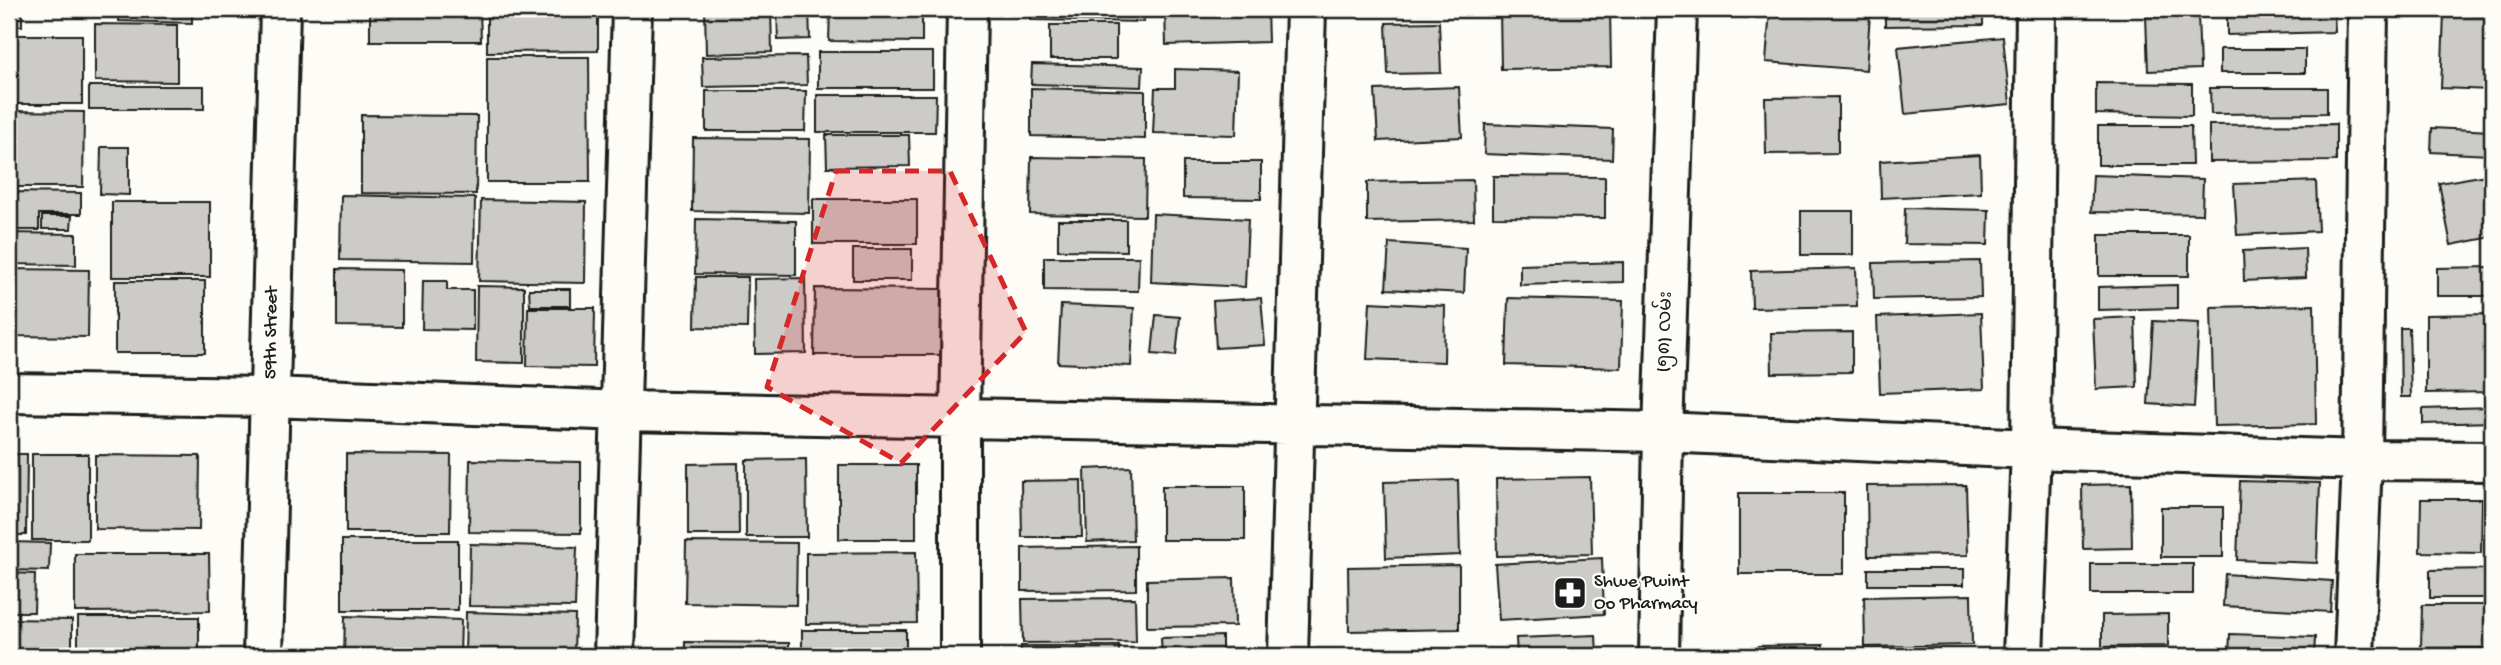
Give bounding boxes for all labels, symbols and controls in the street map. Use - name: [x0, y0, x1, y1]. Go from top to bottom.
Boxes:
- street label: 59th Street: [260, 284, 284, 380]
- street label: (၅၈) လမ်း: [1647, 291, 1680, 373]
- place label: Shwe Pwint Oo Pharmacy: [1594, 571, 1698, 616]
- pharmacy icon: Shwe Pwint Oo Pharmacy: [1551, 574, 1589, 612]

